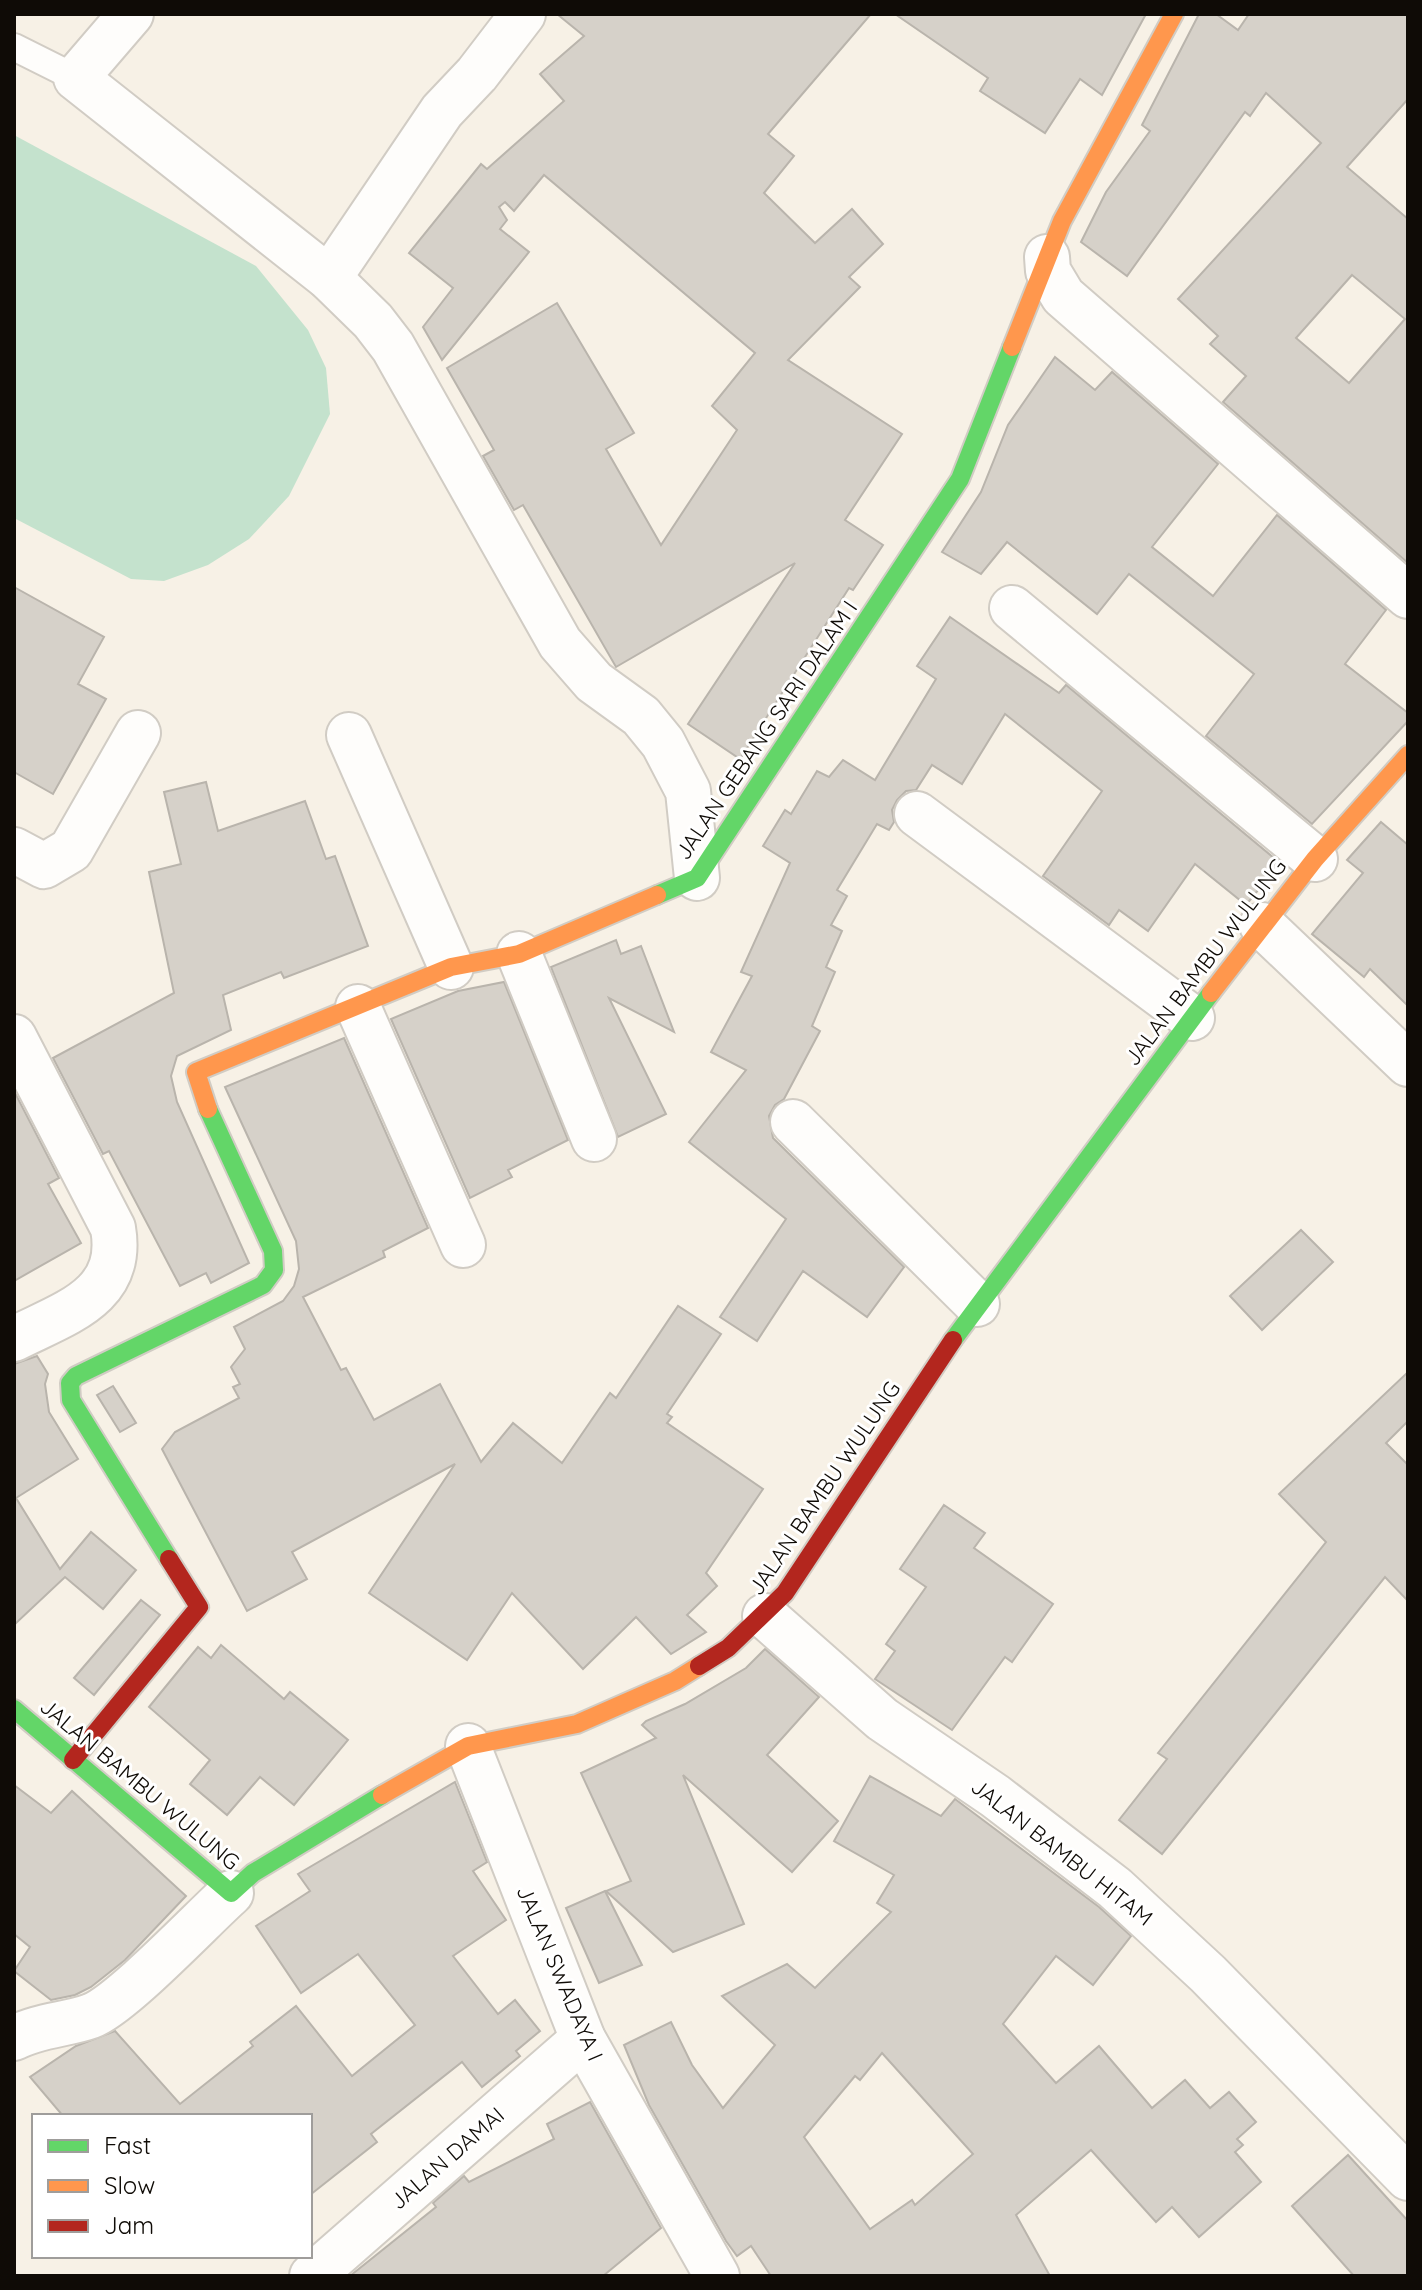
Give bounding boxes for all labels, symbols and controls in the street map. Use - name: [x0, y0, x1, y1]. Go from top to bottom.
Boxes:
- street label: JALAN GEBANG SARI DALAM I: [669, 595, 863, 865]
- street label: JALAN BAMBU WULUNG: [1118, 853, 1292, 1071]
- street label: JALAN BAMBU WULUNG: [742, 1376, 906, 1600]
- street label: JALAN BAMBU WULUNG: [34, 1692, 246, 1876]
- street label: JALAN BAMBU HITAM: [965, 1772, 1159, 1932]
- street label: JALAN SWADAYA I: [510, 1881, 610, 2065]
- street label: JALAN DAMAI: [384, 2101, 510, 2215]
- legend: [32, 2114, 312, 2258]
- text: Fast: [104, 2130, 151, 2160]
- text: Slow: [104, 2170, 155, 2200]
- text: Jam: [104, 2210, 154, 2240]

